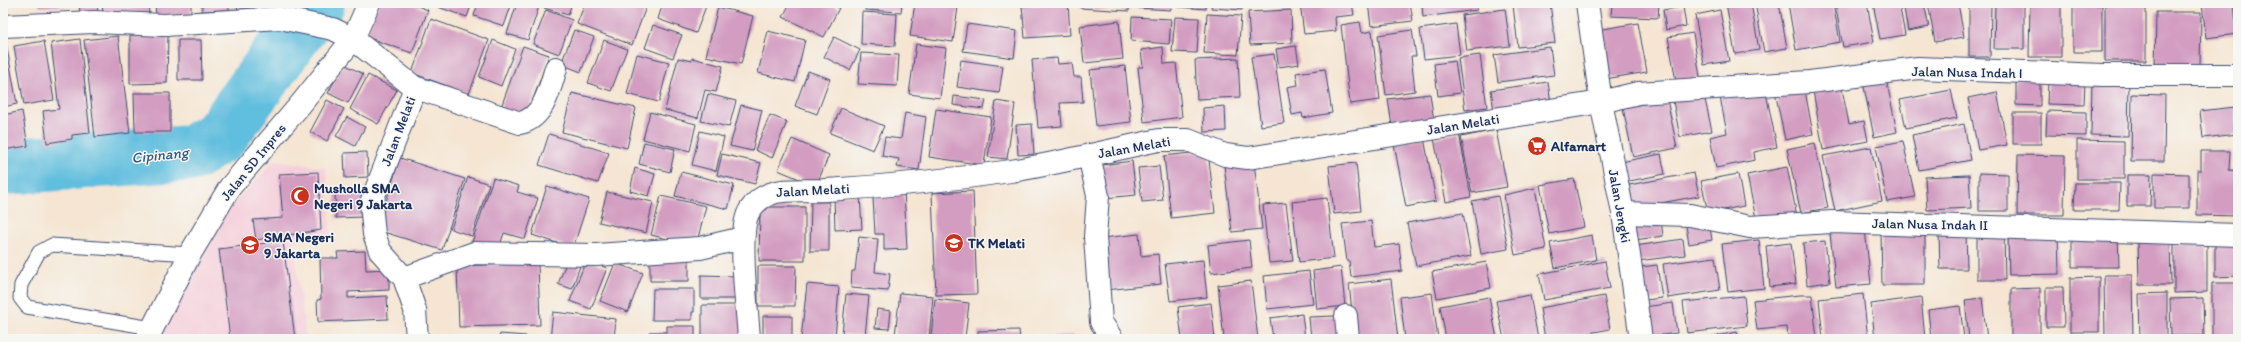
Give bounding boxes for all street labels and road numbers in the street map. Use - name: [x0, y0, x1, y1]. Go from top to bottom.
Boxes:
- street label: Jalan Nusa Indah I: [1911, 63, 2023, 82]
- street label: Jalan Melati: [377, 94, 420, 168]
- street label: Jalan Melati: [1426, 110, 1501, 139]
- street label: Jalan SD Inpres: [217, 120, 290, 204]
- street label: Jalan Melati: [1096, 133, 1172, 162]
- street label: Jalan Jengki: [1605, 168, 1634, 244]
- street label: Jalan Melati: [776, 180, 850, 201]
- street label: Jalan Nusa Indah II: [1872, 215, 1988, 234]

